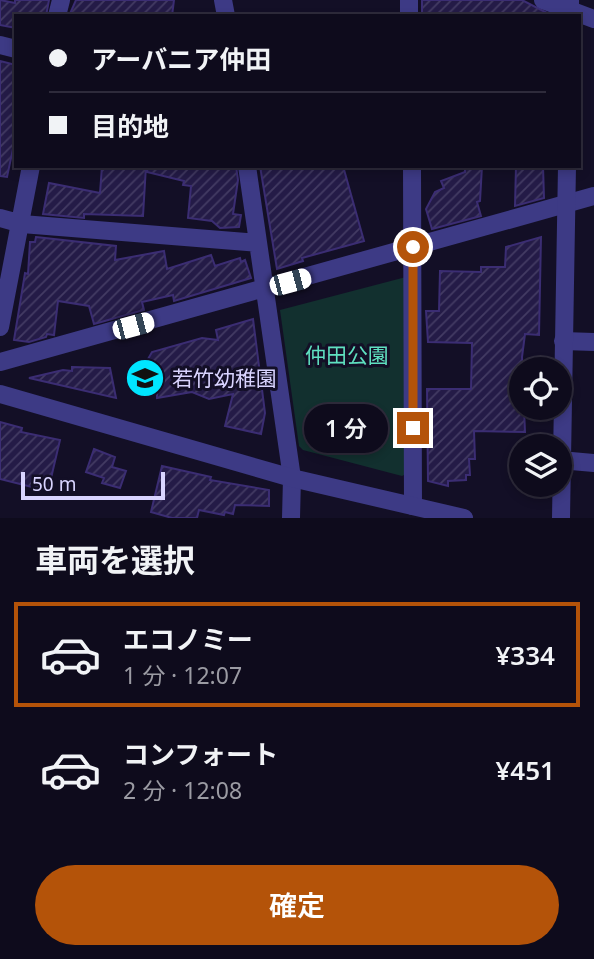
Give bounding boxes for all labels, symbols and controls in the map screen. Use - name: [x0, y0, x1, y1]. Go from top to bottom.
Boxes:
- text: アーバニア仲田: [91, 41, 271, 77]
- text: 目的地: [91, 108, 169, 144]
- route start: [397, 231, 429, 263]
- car: [267, 266, 314, 298]
- car: [110, 310, 157, 342]
- park label: 仲田公園: [305, 341, 389, 369]
- school or university icon: 若竹幼稚園: [124, 357, 166, 399]
- map controls: [509, 357, 572, 497]
- button: locate: [509, 357, 572, 420]
- place label: 若竹幼稚園: [172, 364, 277, 392]
- callout: 1 分: [304, 404, 388, 452]
- text: 1 分: [325, 412, 367, 444]
- route end: [397, 412, 429, 444]
- button: layers: [509, 434, 572, 497]
- scale bar: [21, 469, 164, 501]
- text: 50 m: [32, 471, 76, 497]
- text: 車両を選択: [35, 538, 195, 581]
- text: エコノミー: [123, 621, 253, 657]
- icon: car: [39, 623, 102, 686]
- text: ¥334: [496, 637, 555, 673]
- text: 1 分 · 12:07: [123, 659, 242, 691]
- text: コンフォート: [123, 736, 278, 772]
- icon: car: [39, 738, 102, 801]
- text: ¥451: [496, 752, 555, 788]
- text: 2 分 · 12:08: [123, 774, 242, 806]
- button: 確定: [35, 865, 559, 945]

